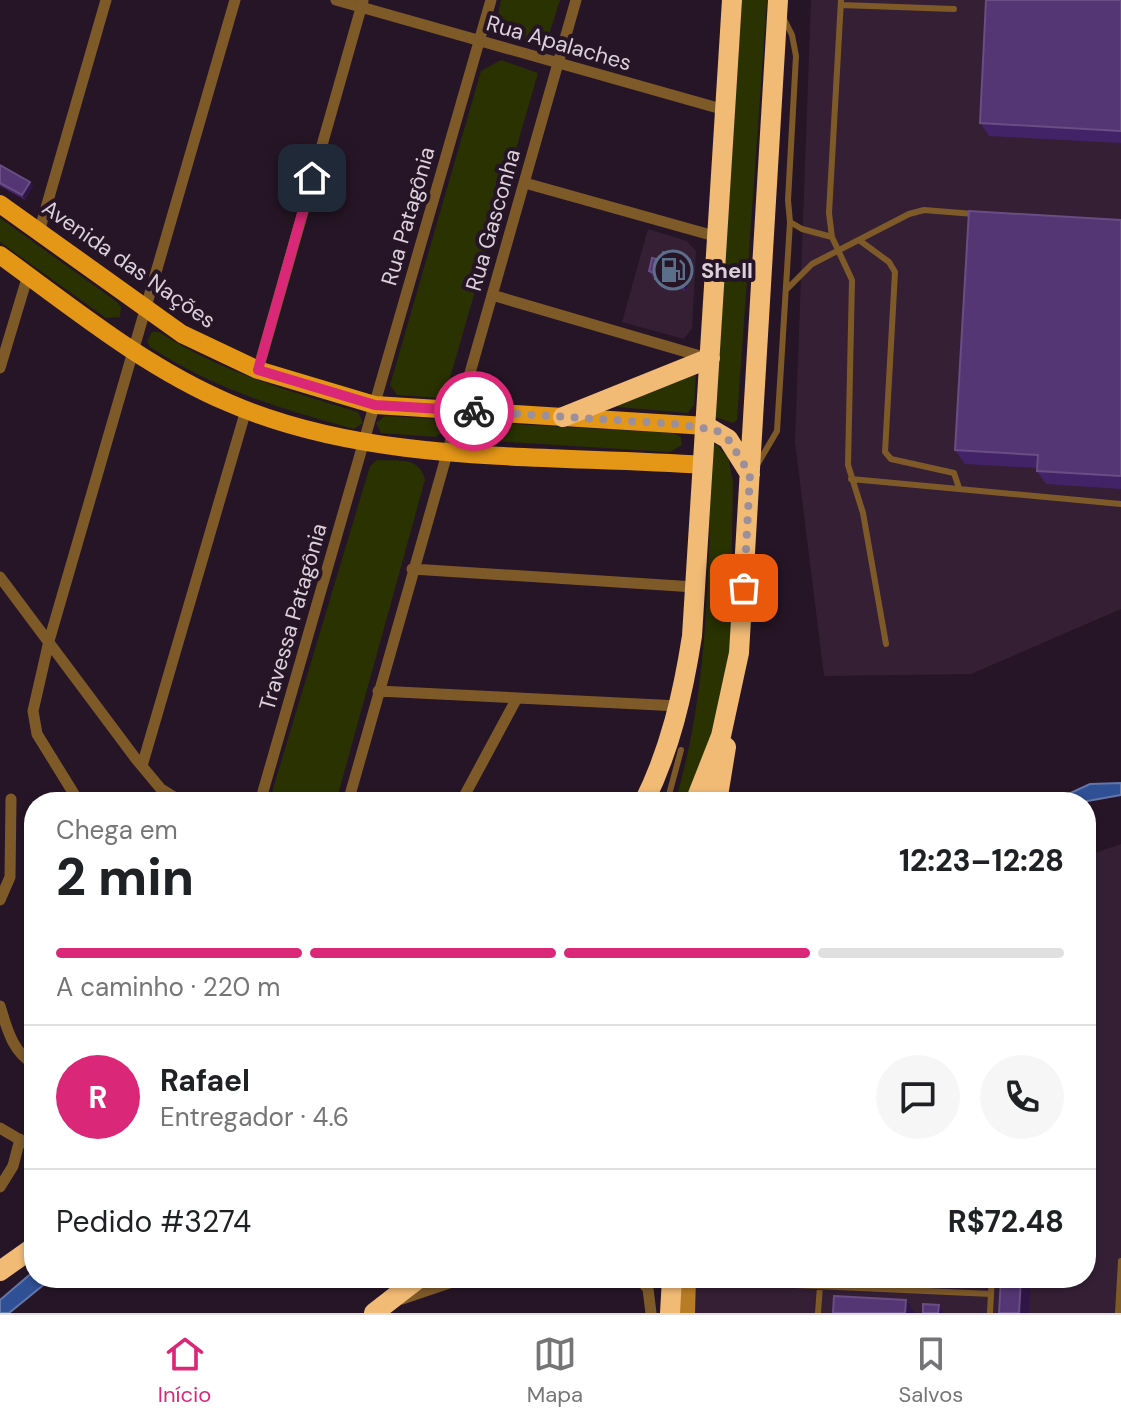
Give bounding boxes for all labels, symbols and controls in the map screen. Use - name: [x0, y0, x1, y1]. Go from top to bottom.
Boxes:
- street label: Rua Apalaches: [483, 8, 635, 78]
- street label: Rua Patagônia: [374, 143, 442, 289]
- pin: [278, 144, 346, 212]
- street label: Rua Gasconha: [459, 146, 527, 294]
- icon: home: [290, 156, 334, 200]
- street label: Avenida das Nações: [36, 193, 222, 335]
- fuel station icon: Shell: [652, 249, 694, 291]
- place label: Shell: [701, 256, 753, 285]
- courier: [434, 371, 514, 451]
- icon: bike: [452, 389, 496, 433]
- street label: Travessa Patagônia: [252, 520, 334, 714]
- pin: [710, 554, 778, 622]
- icon: bag: [722, 566, 766, 610]
- text: Chega em: [56, 813, 178, 847]
- text: 12:23–12:28: [899, 841, 1064, 880]
- text: 2 min: [56, 843, 194, 911]
- text: A caminho · 220 m: [56, 970, 280, 1004]
- button: chat: [876, 1055, 960, 1139]
- button: phone: [980, 1055, 1064, 1139]
- text: Rafael: [160, 1061, 250, 1100]
- text: R: [89, 1078, 107, 1117]
- text: Entregador · 4.6: [160, 1100, 349, 1134]
- text: Pedido #3274: [56, 1202, 251, 1241]
- text: R$72.48: [948, 1202, 1064, 1241]
- tab: Início: [158, 1332, 211, 1409]
- tab: Mapa: [527, 1332, 583, 1409]
- tab: Salvos: [898, 1332, 963, 1409]

